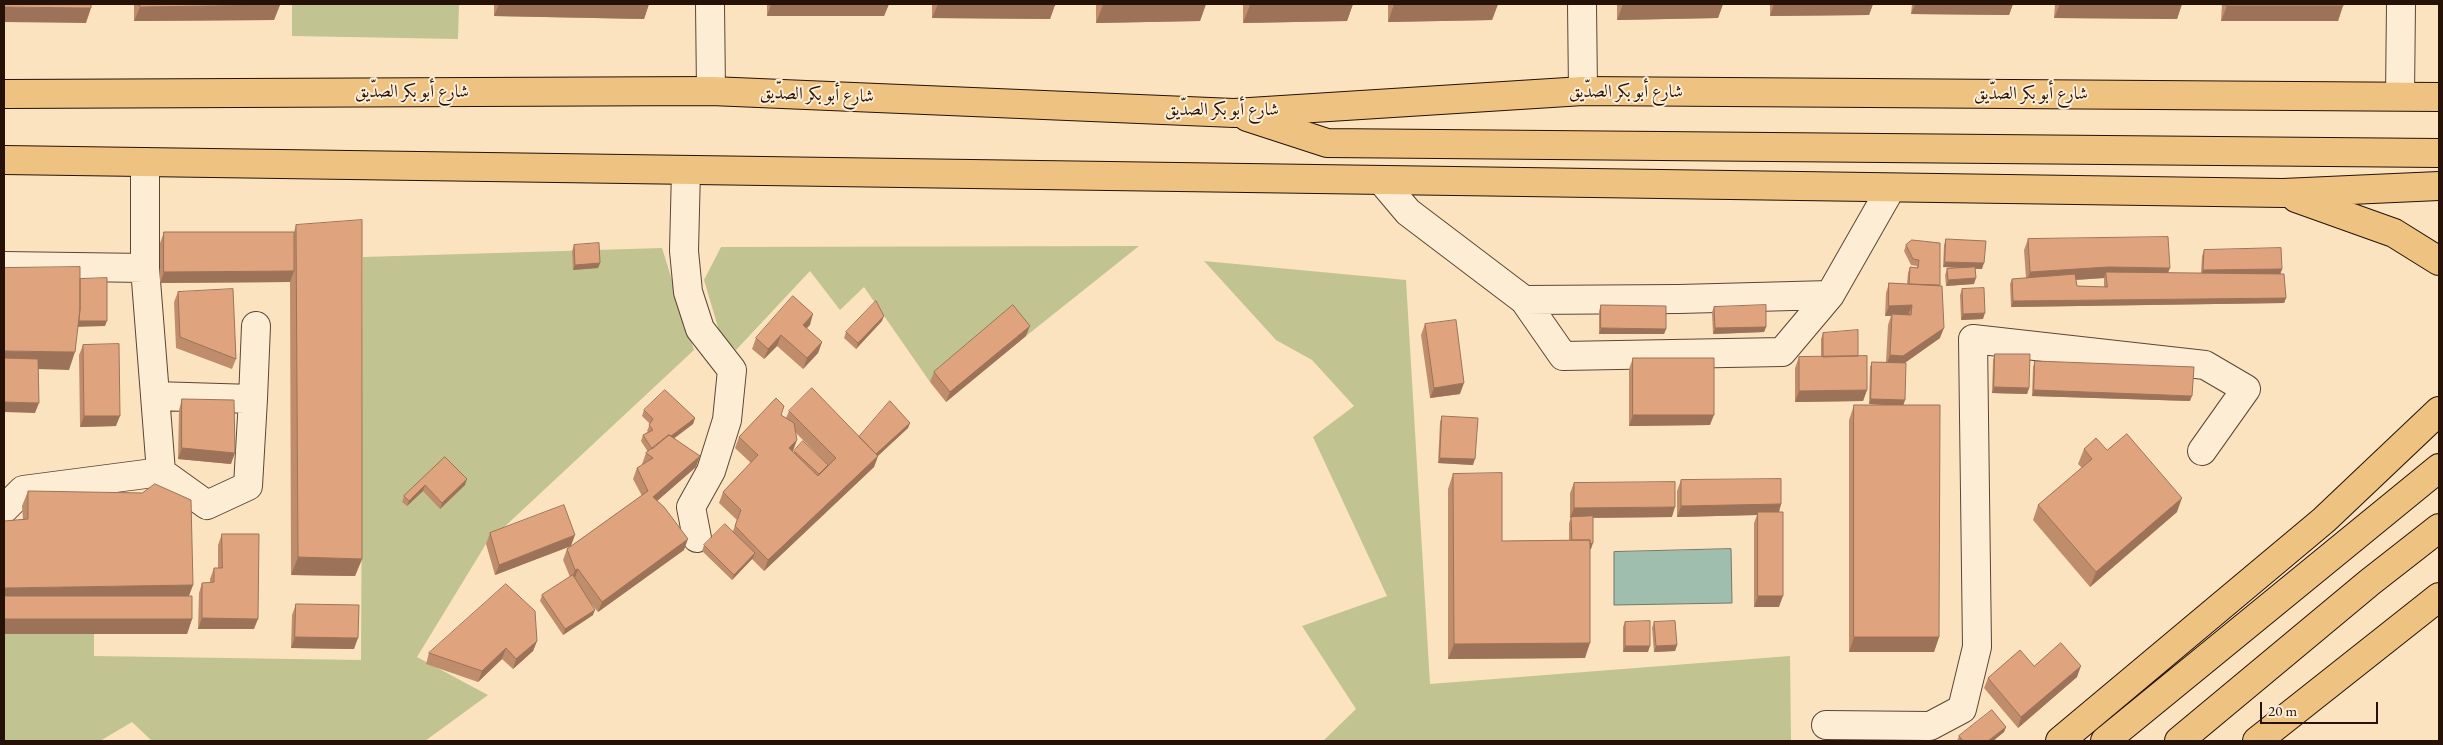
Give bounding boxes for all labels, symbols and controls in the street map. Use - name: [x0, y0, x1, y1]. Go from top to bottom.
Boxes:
- street label: شارع أبو بكر الصدّيق: [355, 81, 469, 103]
- street label: شارع أبو بكر الصدّيق: [1569, 81, 1683, 103]
- street label: شارع أبو بكر الصدّيق: [760, 82, 874, 108]
- street label: شارع أبو بكر الصدّيق: [1974, 83, 2088, 105]
- street label: شارع أبو بكر الصدّيق: [1165, 99, 1279, 121]
- scale bar: [2263, 692, 2380, 724]
- text: 20 m: [2268, 701, 2297, 720]

